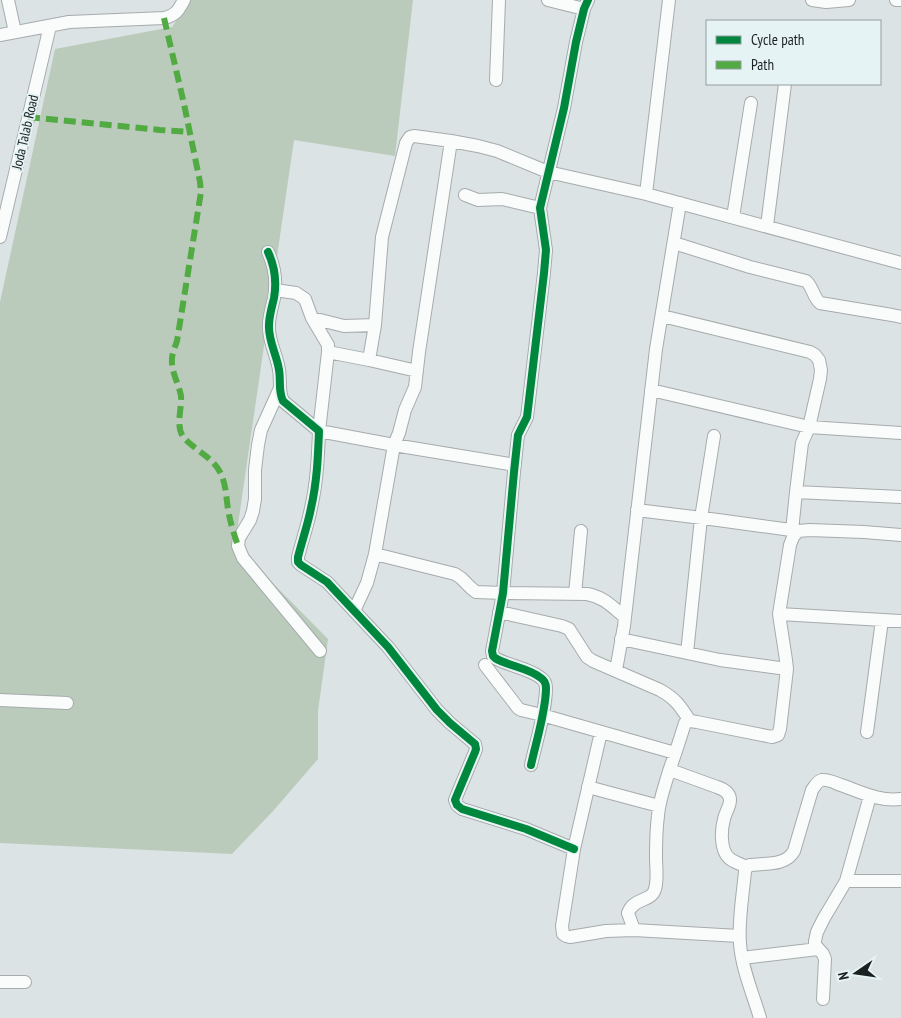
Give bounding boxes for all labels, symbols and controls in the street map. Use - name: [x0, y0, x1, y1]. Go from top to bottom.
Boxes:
- legend: [706, 20, 881, 85]
- text: Cycle path: [751, 30, 804, 49]
- text: Path: [751, 55, 774, 74]
- street label: Joda Talab Road: [7, 93, 42, 172]
- north arrow: [831, 948, 881, 998]
- text: N: [834, 970, 853, 982]

